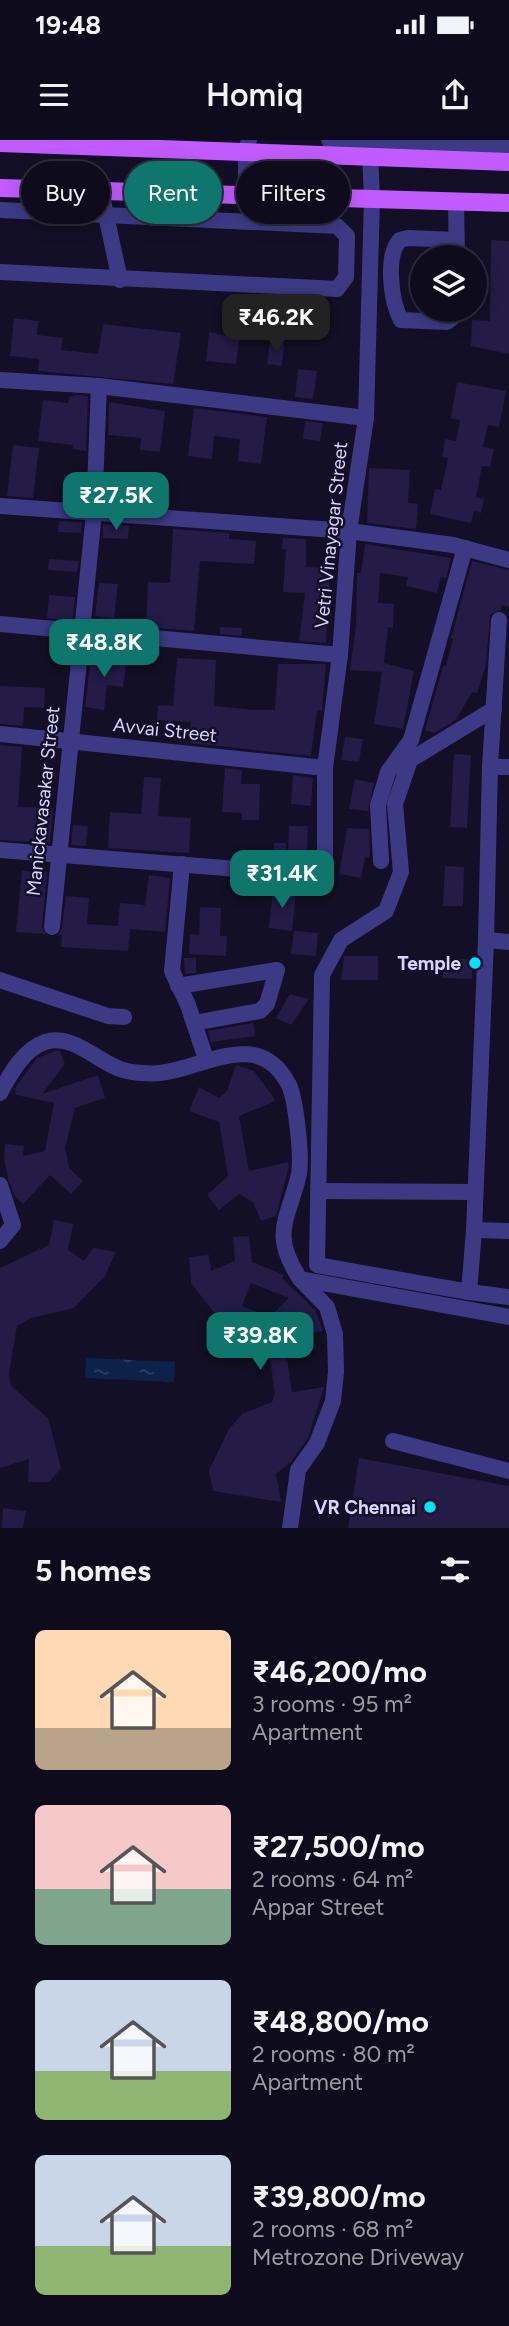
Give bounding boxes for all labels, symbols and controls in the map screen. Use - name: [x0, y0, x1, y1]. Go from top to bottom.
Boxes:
- text: 19:48: [35, 9, 101, 41]
- icon: menu: [35, 76, 73, 114]
- text: Homiq: [206, 76, 303, 114]
- icon: share: [436, 76, 474, 114]
- chip: Buy: [21, 161, 110, 224]
- chip: Rent: [124, 161, 222, 224]
- chip: Filters: [236, 161, 350, 224]
- map controls: [410, 245, 487, 322]
- button: layers: [410, 245, 487, 322]
- pin: ₹46.2K: [219, 294, 333, 354]
- text: ₹46.2K: [238, 303, 314, 331]
- street label: Vetri Vinayagar Street: [310, 440, 352, 630]
- pin: ₹27.5K: [59, 472, 173, 532]
- text: ₹27.5K: [79, 481, 153, 509]
- pin: ₹48.8K: [47, 620, 161, 679]
- text: ₹48.8K: [65, 628, 143, 656]
- street label: Manickavasakar Street: [22, 705, 64, 897]
- street label: Avvai Street: [112, 713, 218, 747]
- pin: ₹31.4K: [225, 850, 339, 910]
- text: ₹31.4K: [246, 859, 318, 887]
- place label: Temple: [397, 952, 461, 975]
- marker: Temple: [467, 955, 483, 971]
- pin: ₹39.8K: [203, 1312, 317, 1372]
- text: ₹39.8K: [222, 1321, 298, 1349]
- place label: VR Chennai: [314, 1496, 416, 1519]
- marker: VR Chennai: [422, 1499, 438, 1515]
- icon: filters: [436, 1551, 474, 1589]
- text: 5 homes: [35, 1552, 151, 1589]
- text: ₹46,200/mo: [252, 1653, 427, 1690]
- icon: home: [91, 1658, 175, 1742]
- text: 3 rooms · 95 m²: [252, 1690, 412, 1718]
- text: Apartment: [252, 1718, 363, 1746]
- text: ₹27,500/mo: [252, 1828, 425, 1865]
- icon: home: [91, 1833, 175, 1917]
- text: 2 rooms · 64 m²: [252, 1865, 413, 1893]
- text: Appar Street: [252, 1893, 384, 1921]
- text: ₹48,800/mo: [252, 2003, 429, 2040]
- icon: home: [91, 2008, 175, 2092]
- text: 2 rooms · 80 m²: [252, 2040, 415, 2068]
- text: Apartment: [252, 2068, 363, 2096]
- text: ₹39,800/mo: [252, 2178, 426, 2215]
- icon: home: [91, 2183, 175, 2267]
- text: 2 rooms · 68 m²: [252, 2215, 413, 2243]
- text: Metrozone Driveway: [252, 2243, 464, 2271]

